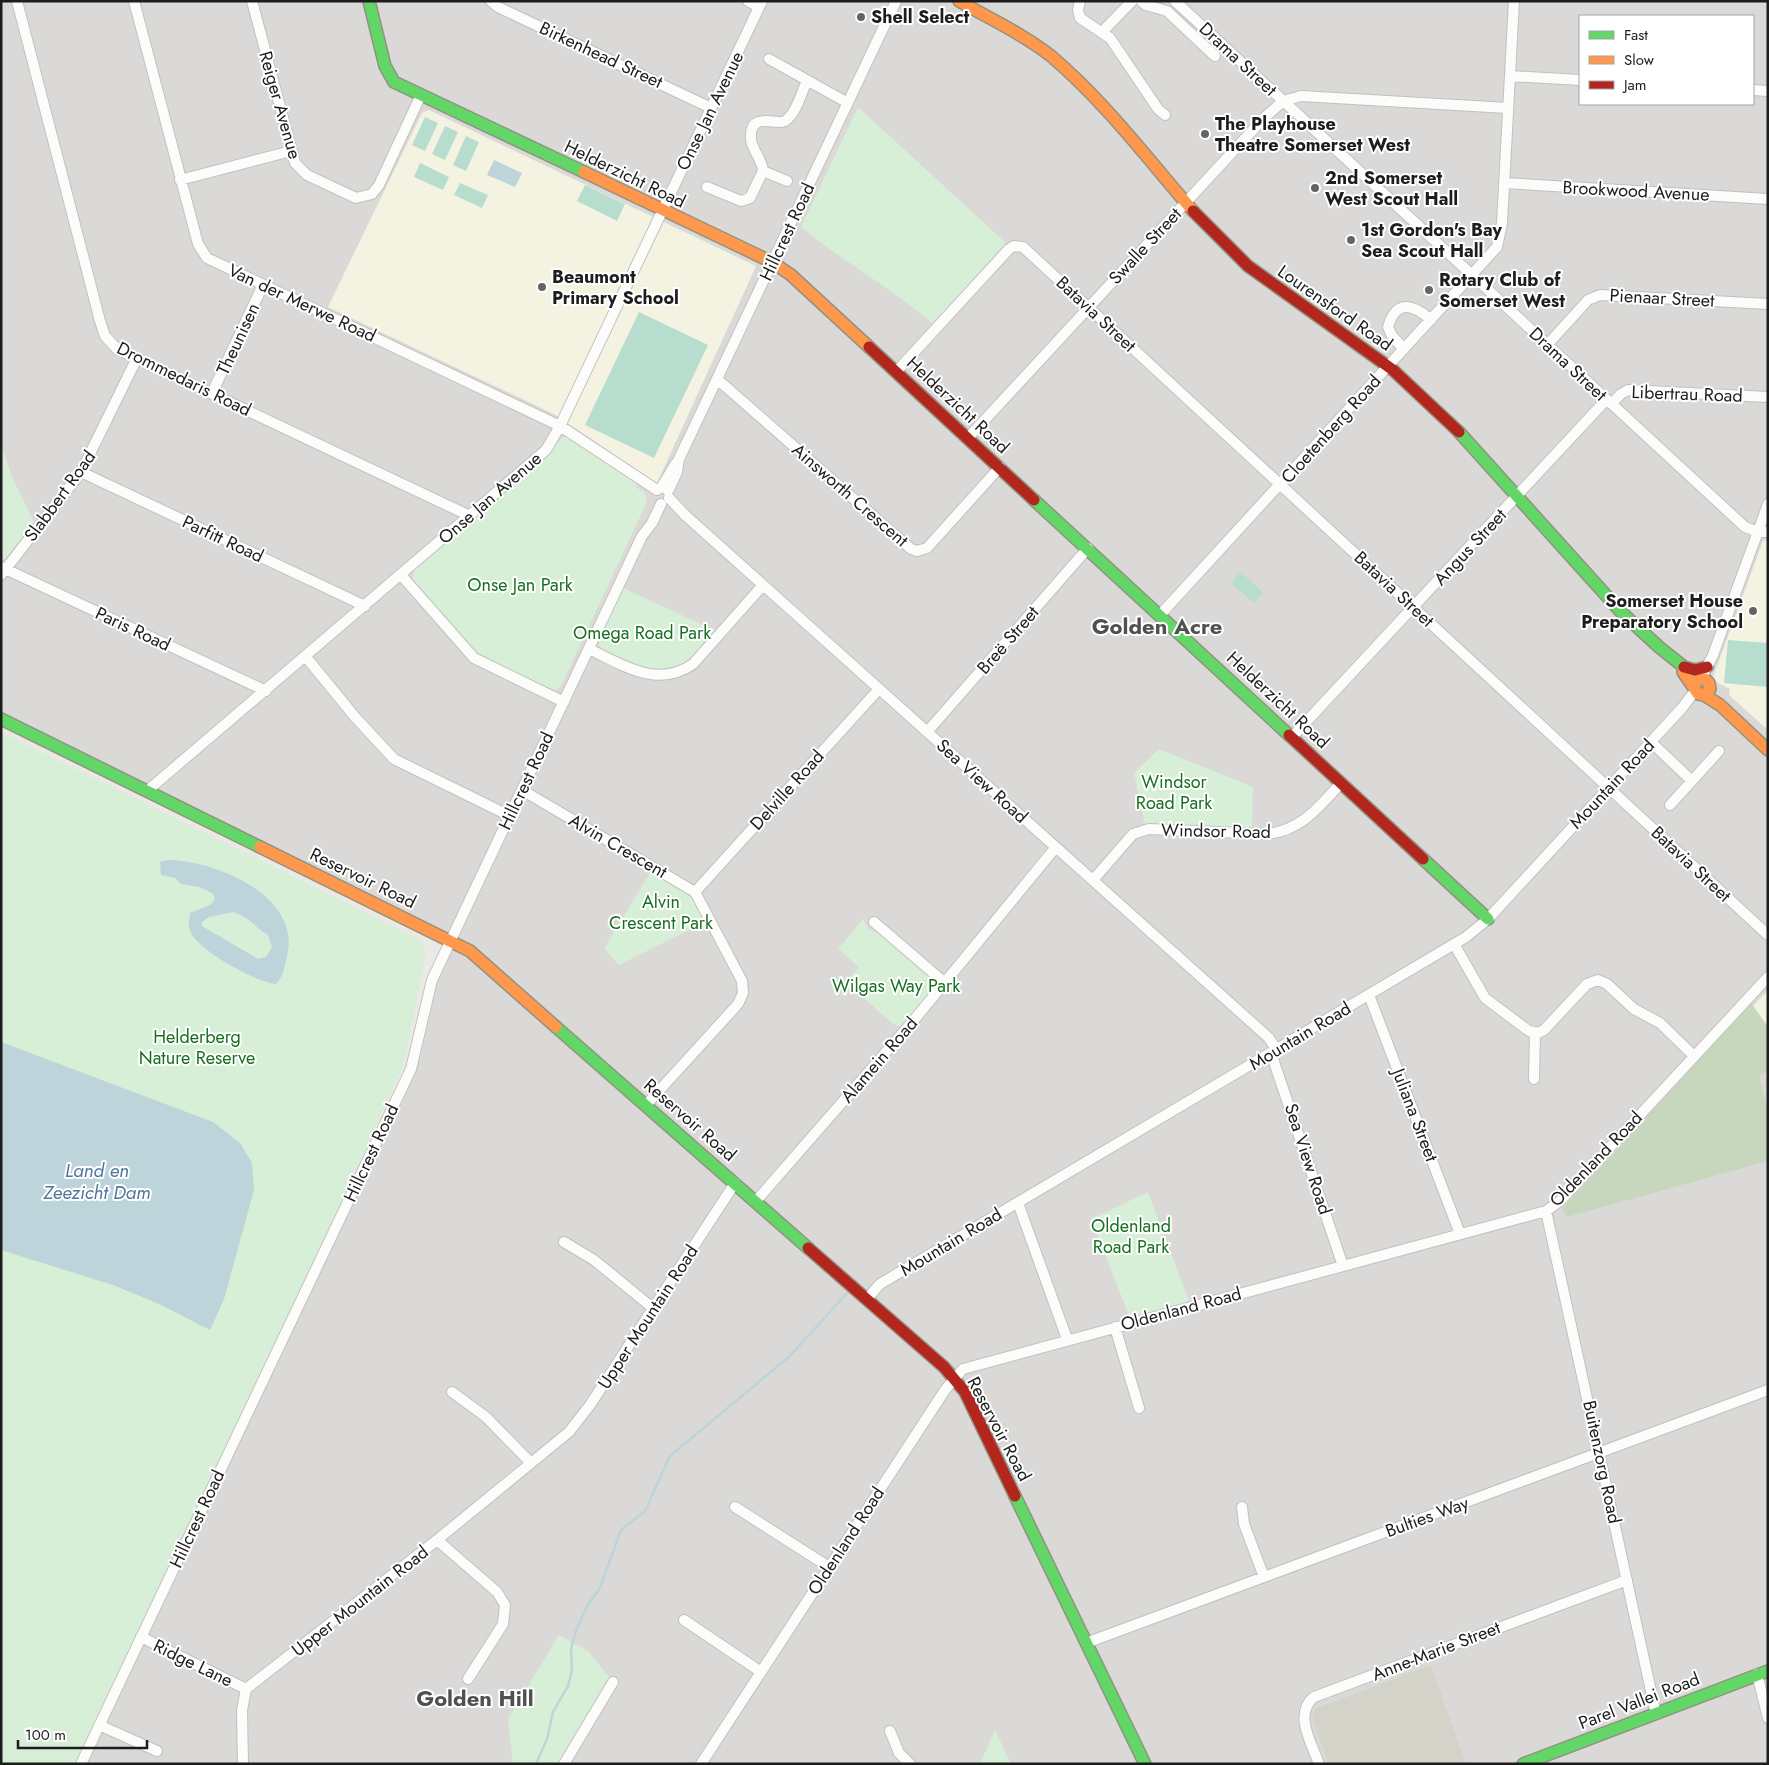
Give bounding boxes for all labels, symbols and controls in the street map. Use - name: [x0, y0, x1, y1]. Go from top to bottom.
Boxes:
- place label: Shell Select: [871, 4, 970, 30]
- marker: Shell Select: [855, 11, 867, 23]
- street label: Birkenhead Street: [535, 15, 667, 95]
- legend: [1579, 15, 1754, 105]
- street label: Drama Street: [1193, 16, 1283, 102]
- text: Fast: [1624, 24, 1648, 46]
- street label: Onse Jan Avenue: [670, 47, 750, 175]
- street label: Reiger Avenue: [252, 48, 308, 162]
- text: Slow: [1624, 49, 1655, 71]
- text: Jam: [1622, 74, 1647, 96]
- place label: The Playhouse Theatre Somerset West: [1215, 111, 1410, 158]
- marker: The Playhouse Theatre Somerset West: [1199, 128, 1211, 140]
- street label: Helderzicht Road: [560, 133, 690, 215]
- place label: 2nd Somerset West Scout Hall: [1325, 165, 1458, 212]
- street label: Brookwood Avenue: [1562, 174, 1710, 208]
- street label: Hillcrest Road: [753, 179, 821, 285]
- marker: 2nd Somerset West Scout Hall: [1309, 182, 1321, 194]
- street label: Swalle Street: [1103, 201, 1188, 290]
- place label: 1st Gordon's Bay Sea Scout Hall: [1361, 217, 1503, 264]
- marker: 1st Gordon's Bay Sea Scout Hall: [1345, 234, 1357, 246]
- street label: Van der Merwe Road: [224, 257, 380, 349]
- street label: Lourensford Road: [1272, 259, 1398, 357]
- place label: Beaumont Primary School: [552, 264, 679, 311]
- place label: Rotary Club of Somerset West: [1439, 267, 1565, 314]
- street label: Batavia Street: [1050, 270, 1142, 358]
- marker: Beaumont Primary School: [536, 281, 548, 293]
- street label: Pienaar Street: [1609, 282, 1716, 314]
- marker: Rotary Club of Somerset West: [1423, 284, 1435, 296]
- street label: Theunisen: [210, 299, 266, 379]
- street label: Drama Street: [1523, 321, 1613, 407]
- street label: Drommedaris Road: [112, 335, 256, 423]
- street label: Helderzicht Road: [901, 350, 1015, 460]
- street label: Cloetenberg Road: [1275, 369, 1387, 489]
- street label: Libertrau Road: [1631, 379, 1743, 409]
- street label: Ainsworth Crescent: [786, 437, 914, 553]
- street label: Slabbert Road: [18, 445, 102, 547]
- street label: Onse Jan Avenue: [433, 446, 547, 550]
- street label: Angus Street: [1428, 502, 1513, 591]
- street label: Parfitt Road: [178, 509, 268, 569]
- street label: Batavia Street: [1348, 545, 1440, 633]
- park label: Onse Jan Park: [467, 572, 573, 598]
- place label: Somerset House Preparatory School: [1581, 588, 1743, 635]
- street label: Paris Road: [91, 600, 175, 658]
- street label: Breë Street: [971, 600, 1045, 680]
- marker: Somerset House Preparatory School: [1747, 605, 1759, 617]
- district label: Golden Acre: [1092, 610, 1222, 642]
- park label: Omega Road Park: [573, 620, 711, 646]
- street label: Helderzicht Road: [1221, 645, 1335, 755]
- street label: Hillcrest Road: [492, 728, 560, 834]
- street label: Sea View Road: [930, 733, 1034, 829]
- street label: Mountain Road: [1563, 733, 1661, 835]
- street label: Delville Road: [744, 744, 830, 836]
- park label: Windsor Road Park: [1136, 769, 1212, 816]
- street label: Alvin Crescent: [564, 807, 673, 885]
- street label: Windsor Road: [1161, 817, 1271, 845]
- street label: Batavia Street: [1645, 820, 1737, 908]
- street label: Reservoir Road: [306, 841, 420, 915]
- park label: Alvin Crescent Park: [609, 889, 713, 936]
- park label: Wilgas Way Park: [832, 973, 960, 999]
- street label: Mountain Road: [1244, 995, 1356, 1077]
- street label: Alamein Road: [834, 1011, 924, 1109]
- park label: Helderberg Nature Reserve: [139, 1024, 255, 1071]
- street label: Juliana Street: [1385, 1063, 1445, 1166]
- street label: Reservoir Road: [638, 1072, 742, 1168]
- street label: Hillcrest Road: [337, 1100, 405, 1206]
- street label: Sea View Road: [1278, 1100, 1338, 1218]
- street label: Oldenland Road: [1544, 1105, 1648, 1213]
- water label: Land en Zeezicht Dam: [42, 1157, 151, 1206]
- street label: Mountain Road: [895, 1201, 1007, 1283]
- park label: Oldenland Road Park: [1091, 1213, 1171, 1260]
- street label: Upper Mountain Road: [592, 1240, 704, 1394]
- street label: Oldenland Road: [1118, 1280, 1244, 1338]
- street label: Reservoir Road: [960, 1372, 1038, 1486]
- street label: Buitenzorg Road: [1576, 1398, 1628, 1526]
- street label: Hillcrest Road: [163, 1466, 231, 1572]
- street label: Oldenland Road: [801, 1482, 891, 1600]
- street label: Bulties Way: [1382, 1490, 1472, 1544]
- street label: Upper Mountain Road: [286, 1539, 434, 1663]
- street label: Anne-Marie Street: [1368, 1614, 1505, 1687]
- street label: Ridge Lane: [149, 1633, 237, 1693]
- street label: Parel Vallei Road: [1575, 1666, 1703, 1736]
- district label: Golden Hill: [416, 1682, 534, 1714]
- scale bar: [18, 1718, 146, 1750]
- text: 100 m: [25, 1724, 66, 1746]

